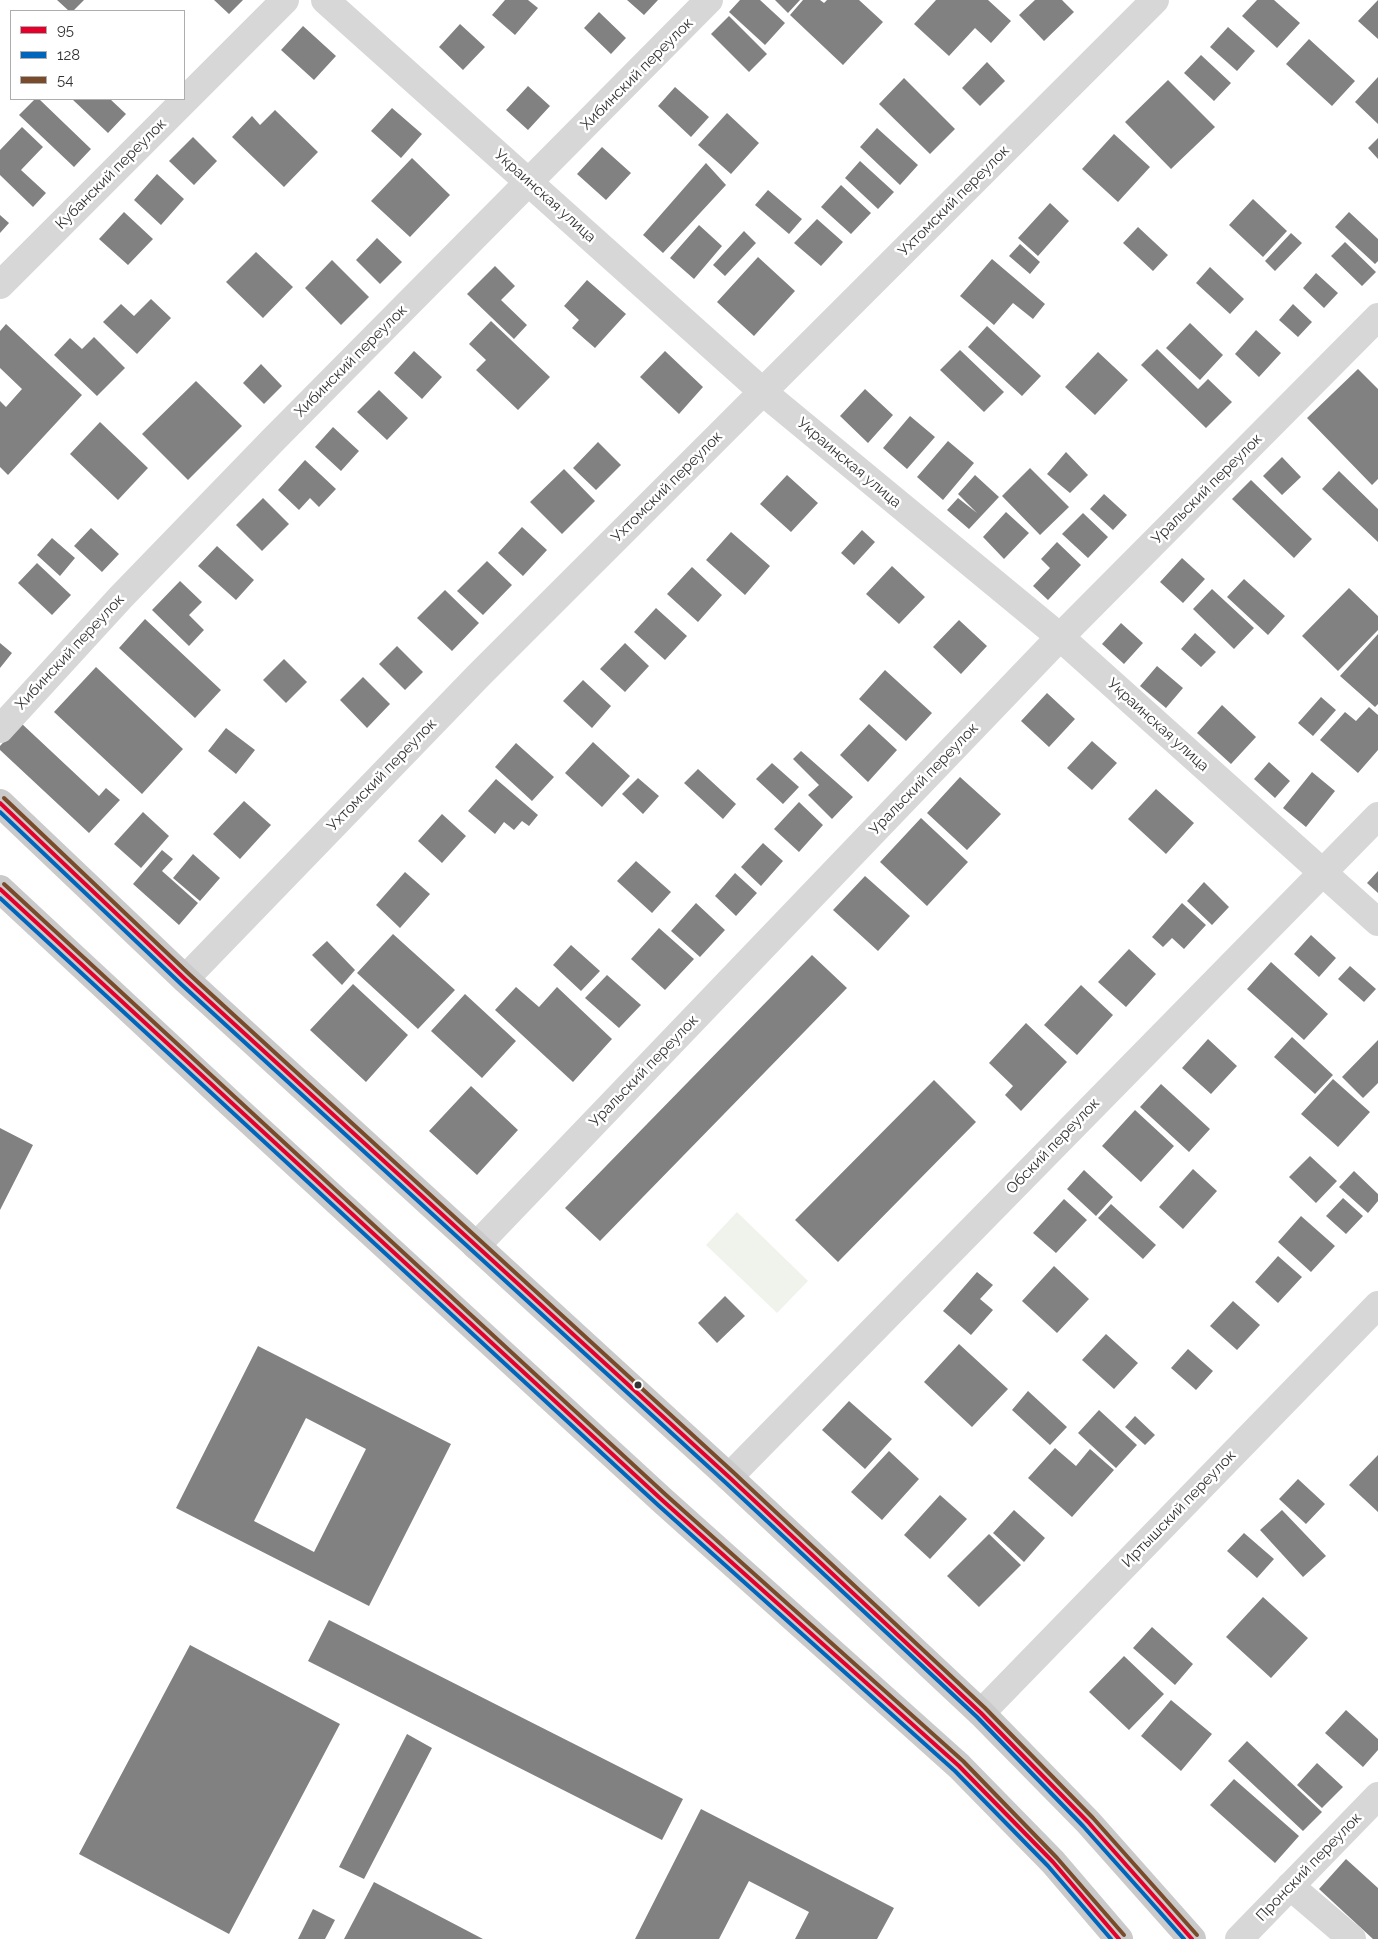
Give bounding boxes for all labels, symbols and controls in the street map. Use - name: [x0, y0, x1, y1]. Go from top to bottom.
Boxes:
- legend: [10, 10, 185, 100]
- street label: Хибинский переулок: [577, 14, 697, 134]
- text: 95: [57, 21, 74, 39]
- text: 128: [57, 46, 80, 64]
- text: 54: [57, 71, 73, 89]
- street label: Кубанский переулок: [52, 115, 170, 233]
- street label: Ухтомский переулок: [895, 142, 1013, 260]
- street label: Украинская улица: [491, 146, 599, 246]
- street label: Хибинский переулок: [291, 301, 411, 421]
- street label: Украинская улица: [793, 414, 905, 512]
- street label: Ухтомский переулок: [608, 428, 726, 546]
- street label: Уральский переулок: [1148, 430, 1266, 548]
- street label: Хибинский переулок: [12, 590, 128, 714]
- street label: Украинская улица: [1104, 675, 1212, 775]
- street label: Ухтомский переулок: [324, 715, 440, 835]
- street label: Уральский переулок: [866, 719, 982, 839]
- street label: Уральский переулок: [586, 1011, 702, 1131]
- street label: Обский переулок: [1003, 1094, 1103, 1198]
- unlabelled marker: [633, 1380, 643, 1390]
- street label: Иртышский переулок: [1118, 1447, 1240, 1571]
- street label: Пронский переулок: [1253, 1809, 1365, 1925]

